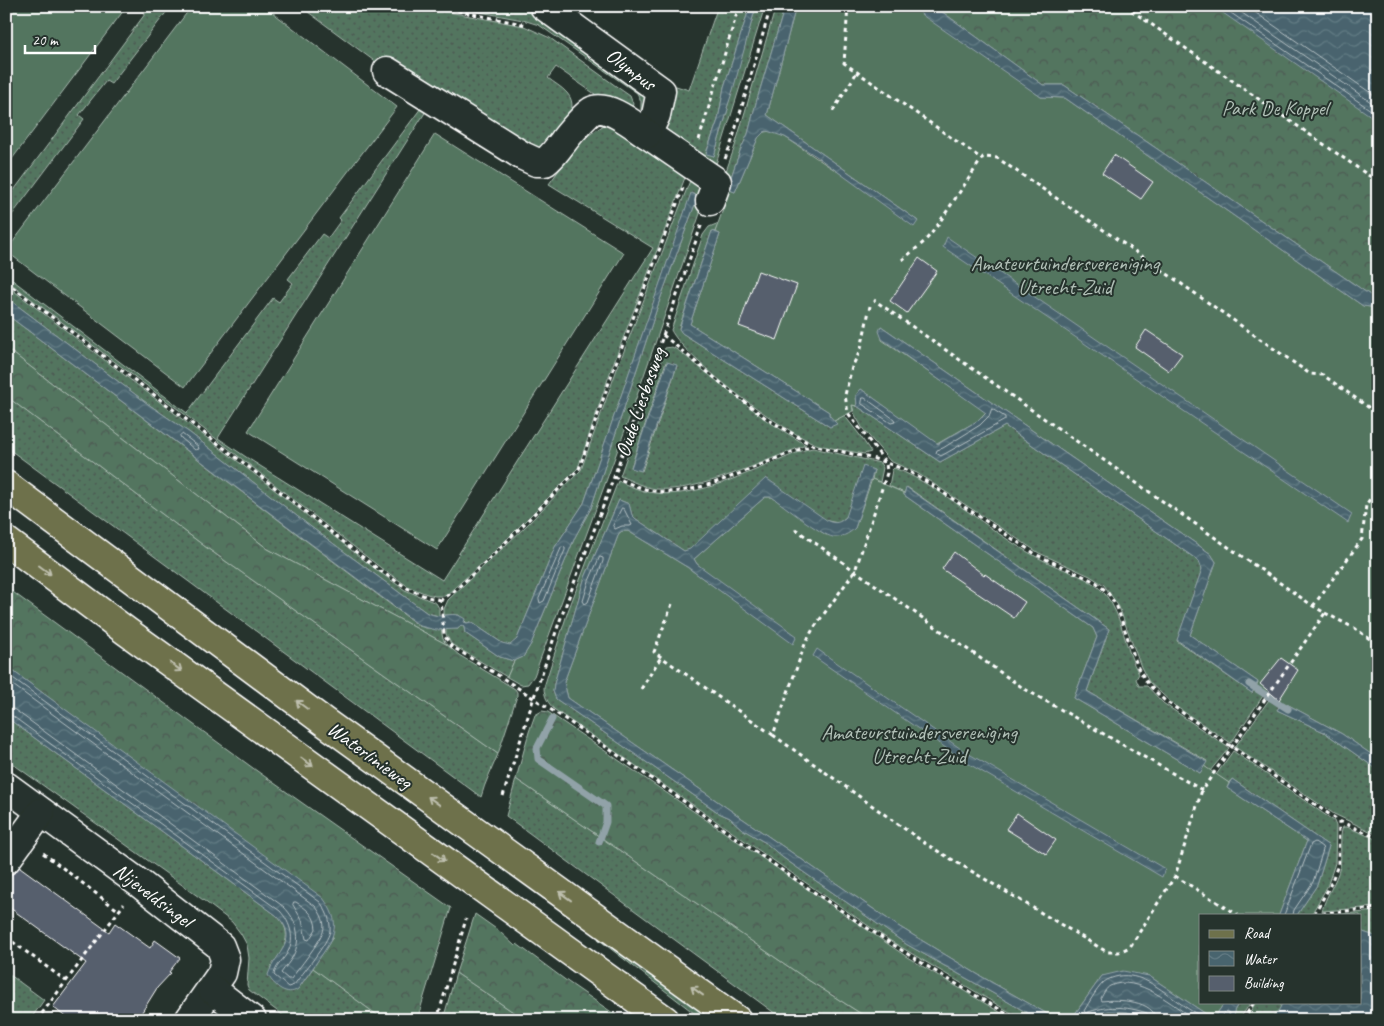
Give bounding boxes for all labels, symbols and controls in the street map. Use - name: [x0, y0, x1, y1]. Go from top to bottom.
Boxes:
- scale bar: [25, 22, 95, 54]
- text: 20 m: [32, 31, 59, 50]
- street label: Olympus: [601, 42, 663, 97]
- park label: Park De Koppel: [1222, 95, 1332, 121]
- park label: Amateurtuindersvereniging Utrecht-Zuid: [971, 250, 1161, 300]
- street label: Oude Liesbosweg: [609, 342, 671, 460]
- one-way arrow: [38, 565, 51, 576]
- one-way arrow: [168, 662, 182, 672]
- one-way arrow: [296, 700, 309, 711]
- street label: Waterlinieweg: [323, 716, 419, 795]
- park label: Amateurstuindersvereniging Utrecht-Zuid: [821, 719, 1018, 769]
- one-way arrow: [300, 757, 314, 767]
- one-way arrow: [427, 796, 441, 806]
- one-way arrow: [432, 852, 446, 862]
- street label: Nijeveldsingel: [108, 857, 200, 935]
- one-way arrow: [558, 891, 572, 901]
- legend: [1199, 914, 1362, 1004]
- text: Road: [1244, 924, 1271, 943]
- text: Water: [1244, 950, 1278, 969]
- text: Building: [1244, 974, 1284, 993]
- one-way arrow: [690, 986, 704, 996]

